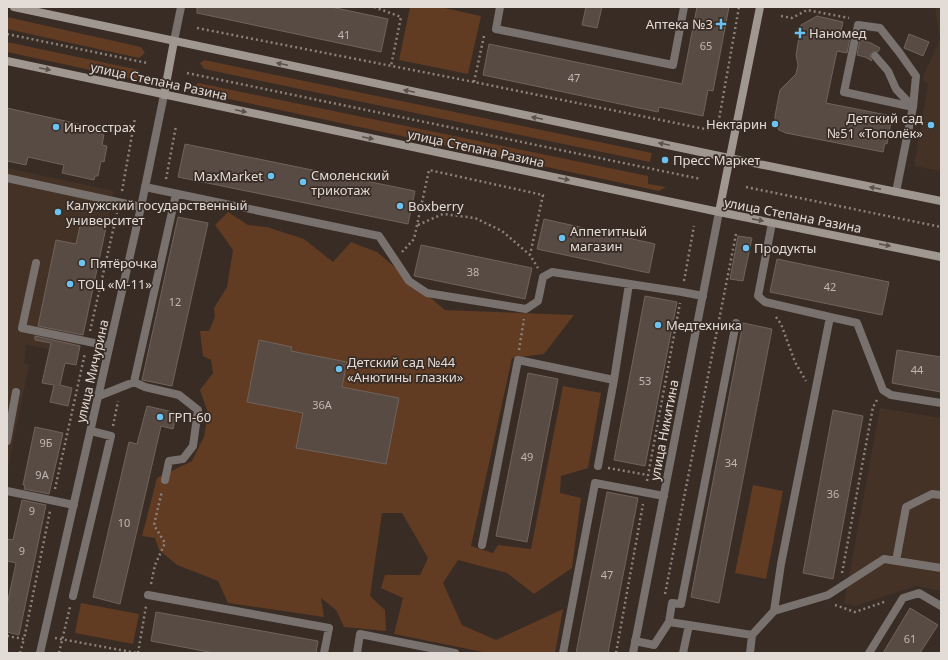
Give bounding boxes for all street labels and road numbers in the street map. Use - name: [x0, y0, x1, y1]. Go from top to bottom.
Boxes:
- street label: улица Степана Разина: [89, 58, 229, 104]
- street label: улица Степана Разина: [406, 125, 546, 171]
- street label: улица Степана Разина: [723, 193, 863, 237]
- street label: улица Мичурина: [71, 318, 113, 424]
- street label: улица Никитина: [645, 378, 683, 482]

